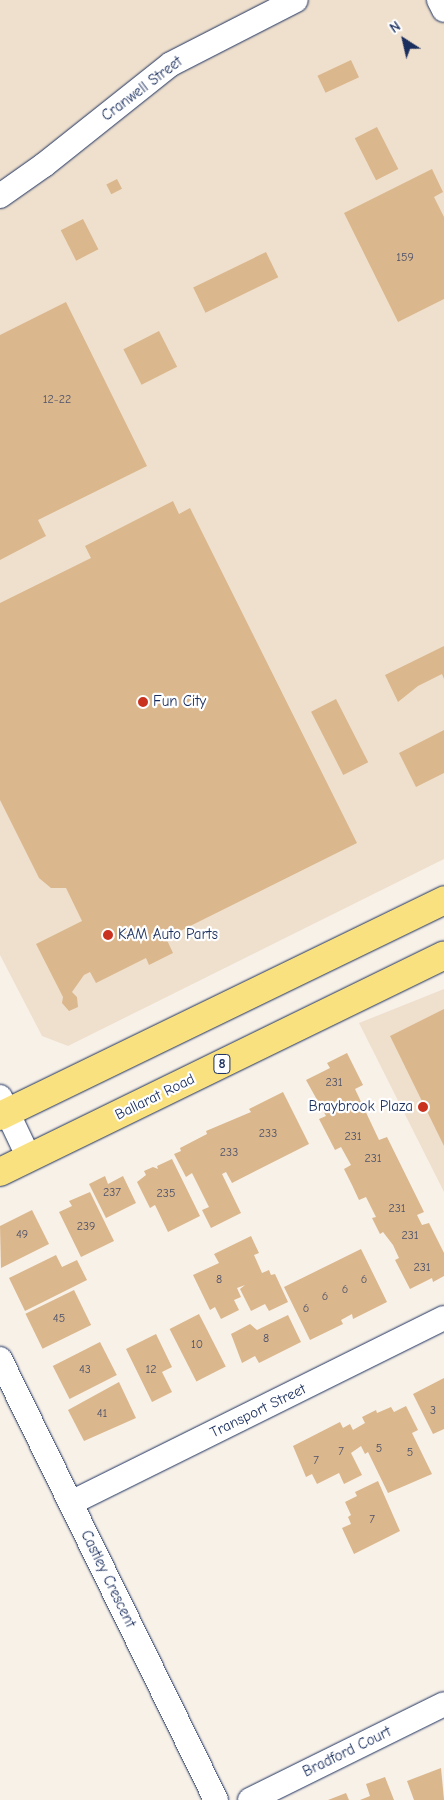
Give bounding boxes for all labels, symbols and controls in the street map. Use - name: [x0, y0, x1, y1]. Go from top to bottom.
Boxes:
- north arrow: [379, 15, 429, 65]
- text: N: [386, 18, 404, 37]
- street label: Cranwell Street: [98, 53, 186, 125]
- house number: 159: [396, 251, 414, 265]
- house number: 12-22: [43, 393, 71, 407]
- place label: Fun City: [153, 693, 206, 711]
- marker: Fun City: [137, 696, 149, 708]
- place label: KAM Auto Parts: [118, 926, 218, 944]
- marker: KAM Auto Parts: [102, 929, 114, 941]
- road number: 8: [213, 1052, 231, 1076]
- street label: Ballarat Road: [112, 1070, 198, 1124]
- house number: 231: [325, 1076, 343, 1090]
- place label: Braybrook Plaza: [308, 1098, 413, 1116]
- marker: Braybrook Plaza: [417, 1101, 429, 1113]
- house number: 233: [259, 1127, 277, 1141]
- house number: 231: [344, 1130, 362, 1144]
- house number: 233: [220, 1146, 238, 1160]
- house number: 231: [364, 1152, 382, 1166]
- house number: 237: [103, 1186, 121, 1200]
- house number: 235: [157, 1187, 175, 1201]
- house number: 231: [388, 1202, 406, 1216]
- house number: 239: [77, 1220, 95, 1234]
- house number: 49: [16, 1228, 28, 1242]
- house number: 231: [401, 1229, 419, 1243]
- house number: 231: [413, 1261, 431, 1275]
- house number: 8: [216, 1273, 222, 1287]
- house number: 6: [361, 1273, 367, 1287]
- house number: 6: [342, 1283, 348, 1297]
- house number: 6: [322, 1290, 328, 1304]
- house number: 6: [303, 1302, 309, 1316]
- house number: 45: [53, 1312, 65, 1326]
- house number: 8: [263, 1332, 269, 1346]
- house number: 10: [191, 1338, 203, 1352]
- house number: 43: [79, 1363, 91, 1377]
- house number: 12: [145, 1363, 157, 1377]
- street label: Transport Street: [207, 1380, 309, 1442]
- house number: 3: [430, 1404, 436, 1418]
- house number: 41: [97, 1407, 107, 1421]
- house number: 5: [376, 1442, 382, 1456]
- house number: 7: [338, 1445, 344, 1459]
- house number: 5: [407, 1446, 413, 1460]
- house number: 7: [313, 1454, 319, 1468]
- house number: 7: [369, 1513, 375, 1527]
- street label: Castley Crescent: [77, 1527, 139, 1631]
- street label: Bradford Court: [300, 1723, 394, 1781]

